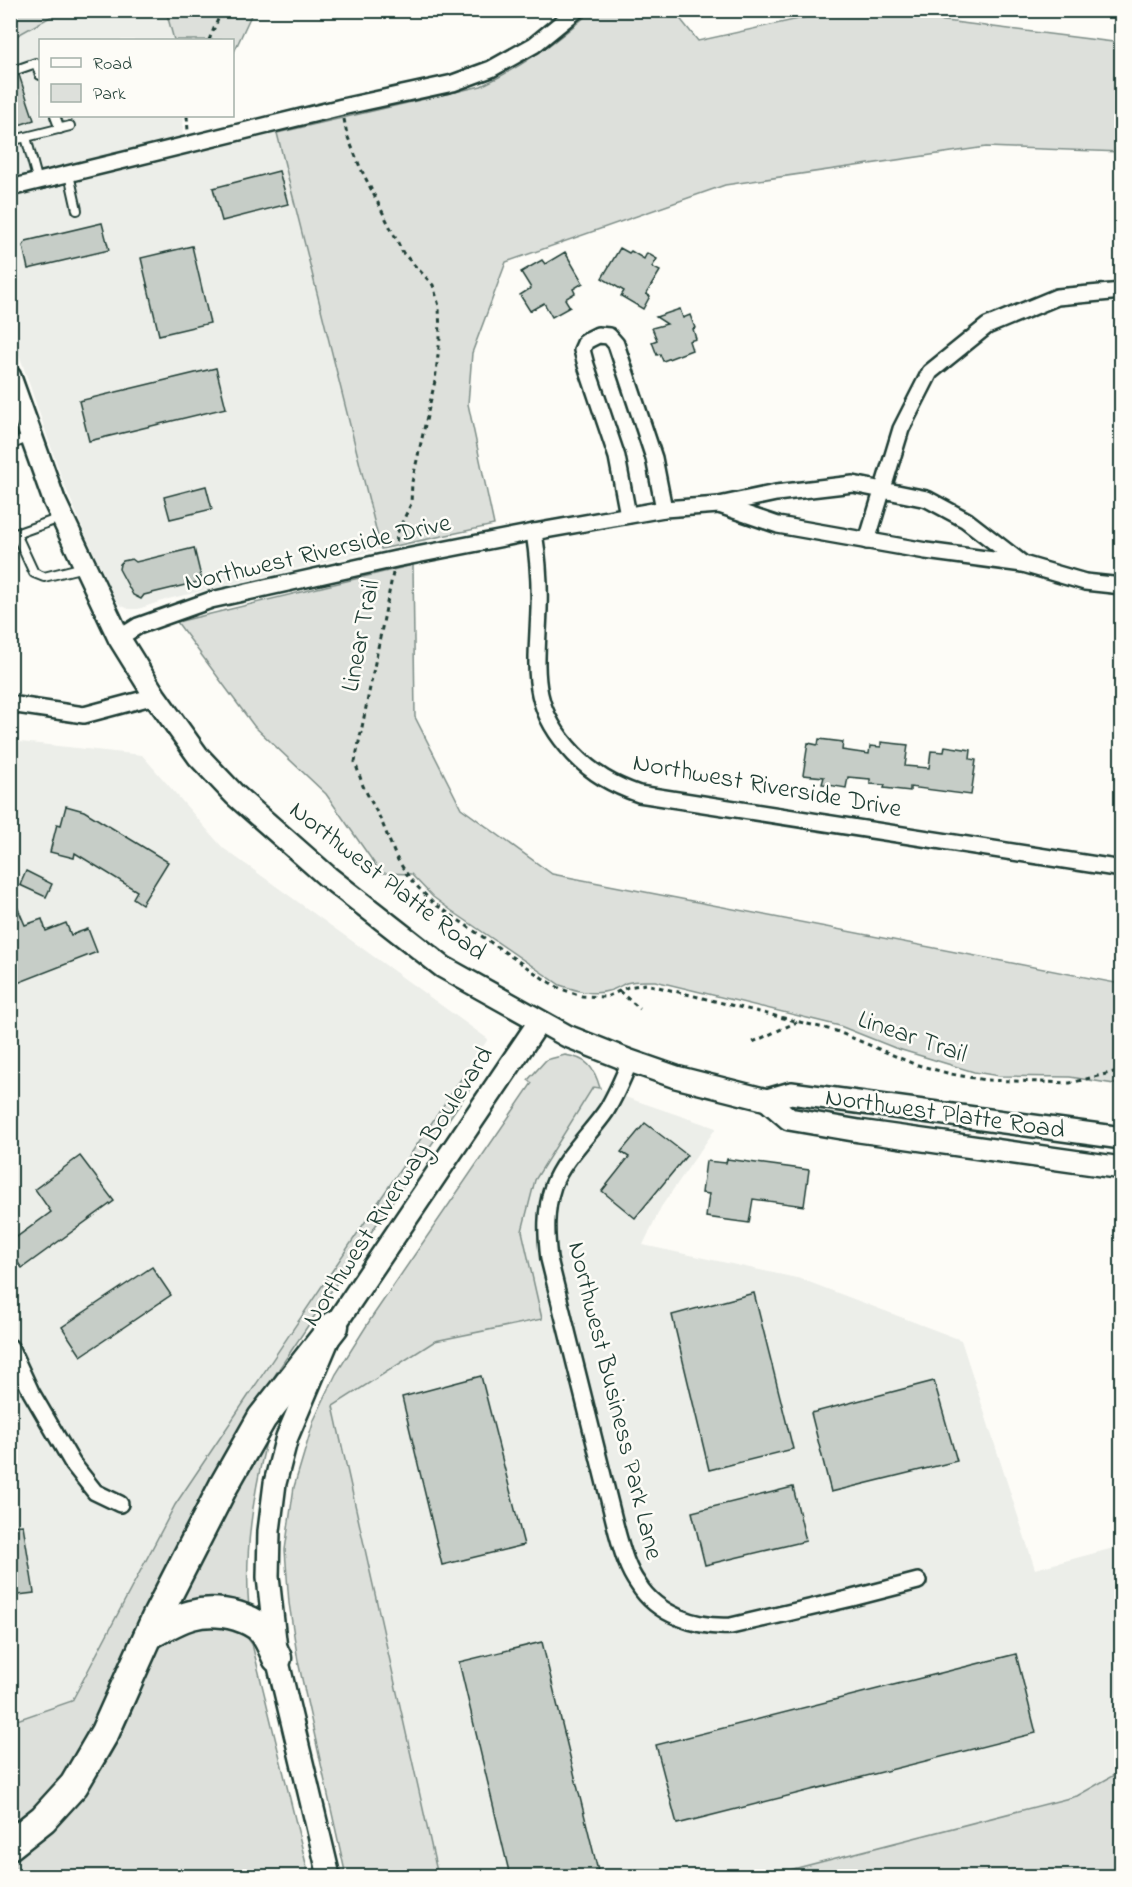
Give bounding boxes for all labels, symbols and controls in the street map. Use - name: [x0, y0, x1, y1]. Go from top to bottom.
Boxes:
- legend: [39, 39, 234, 117]
- text: Road: [93, 52, 132, 78]
- text: Park: [93, 82, 126, 108]
- street label: Northwest Riverside Drive: [181, 505, 455, 603]
- street label: Linear Trail: [333, 577, 391, 695]
- street label: Northwest Riverside Drive: [630, 745, 905, 829]
- street label: Northwest Platte Road: [280, 793, 494, 972]
- street label: Linear Trail: [852, 1002, 972, 1074]
- street label: Northwest Riverway Boulevard: [294, 1039, 504, 1335]
- street label: Northwest Platte Road: [823, 1079, 1068, 1151]
- street label: Northwest Business Park Lane: [556, 1238, 672, 1564]

